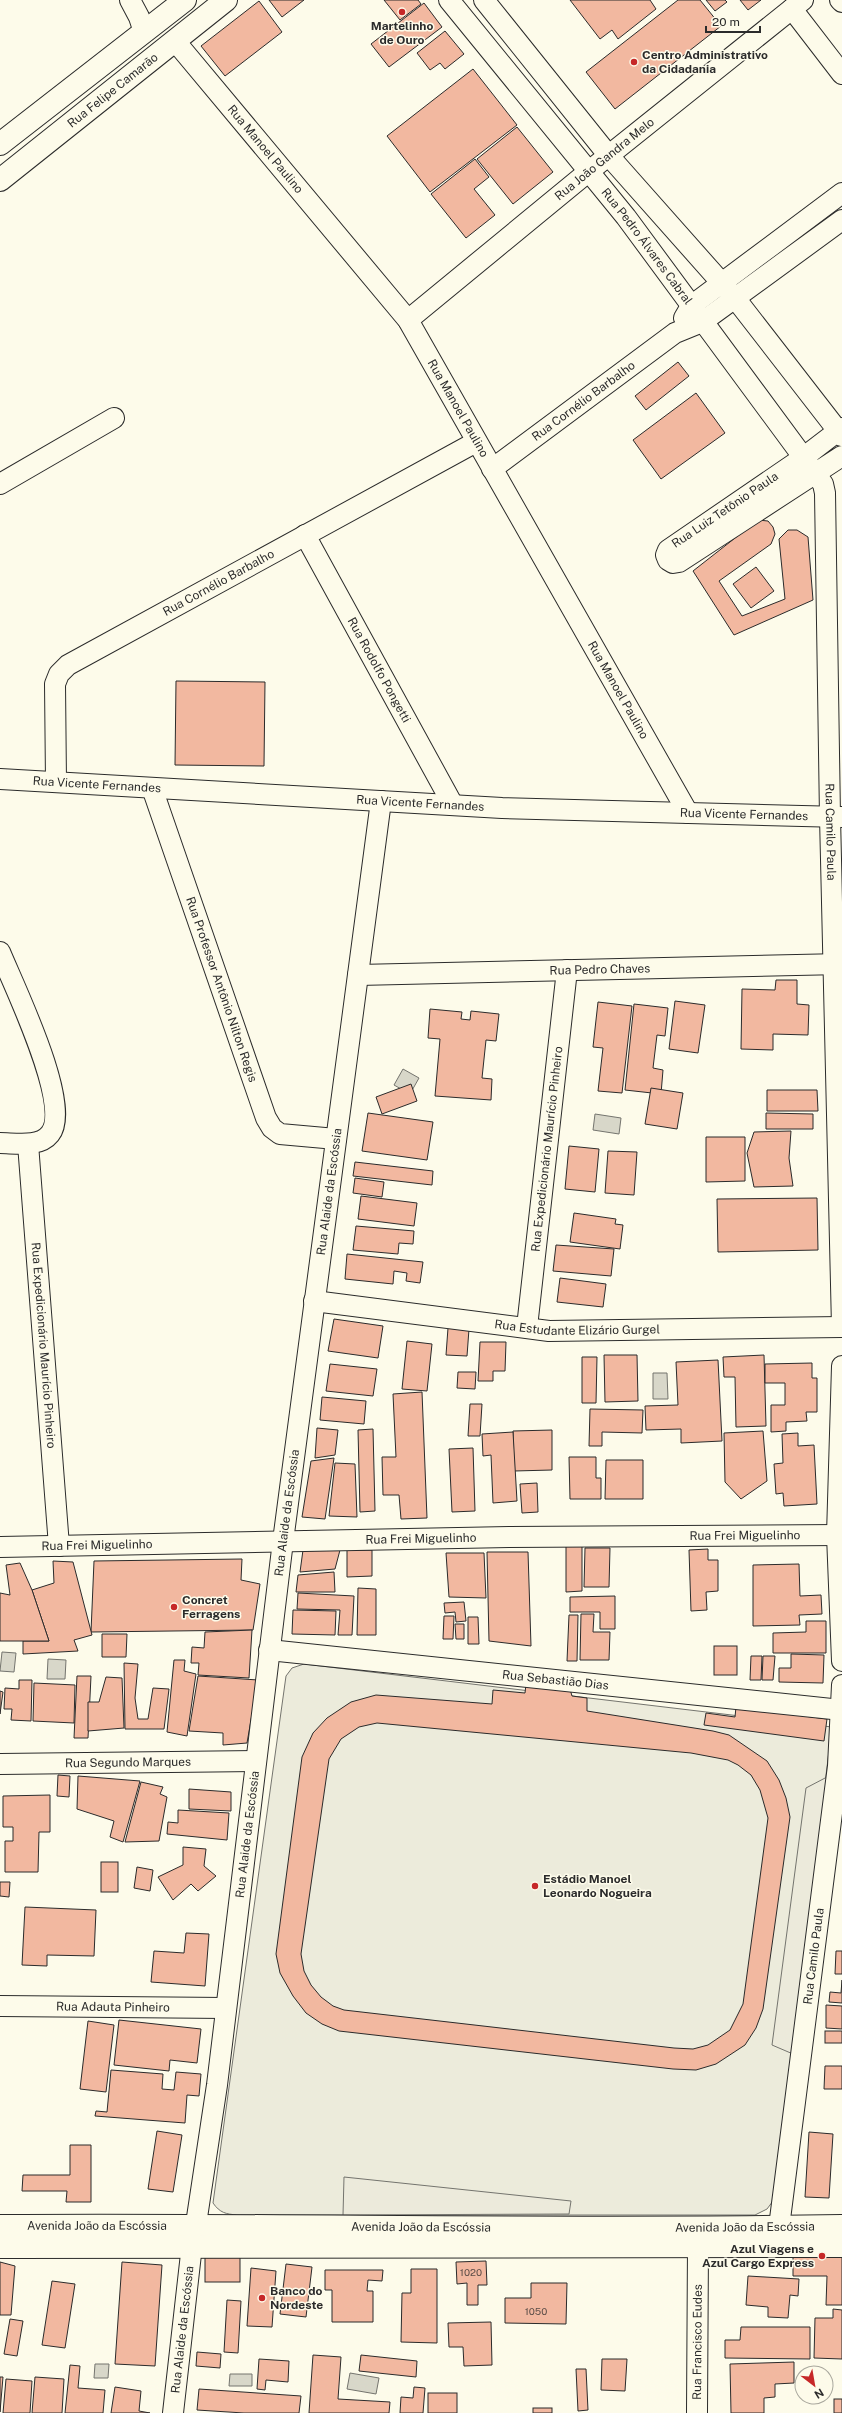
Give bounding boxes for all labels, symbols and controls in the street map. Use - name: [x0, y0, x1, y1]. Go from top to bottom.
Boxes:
- marker: Martelinho de Ouro: [397, 7, 407, 17]
- scale bar: [706, 8, 760, 34]
- text: 20 m: [712, 15, 740, 29]
- place label: Martelinho de Ouro: [371, 19, 433, 47]
- place label: Centro Administrativo da Cidadania: [642, 48, 768, 76]
- street label: Rua Felipe Camarão: [65, 50, 161, 131]
- marker: Centro Administrativo da Cidadania: [629, 57, 639, 67]
- street label: Rua Manoel Paulino: [225, 102, 306, 196]
- street label: Rua João Gandra Melo: [552, 115, 657, 203]
- street label: Rua Pedro Álvares Cabral: [598, 185, 695, 308]
- street label: Rua Manoel Paulino: [425, 357, 492, 460]
- street label: Rua Cornélio Barbalho: [529, 358, 638, 444]
- street label: Rua Luiz Tetônio Paula: [669, 469, 781, 551]
- street label: Rua Cornélio Barbalho: [160, 547, 277, 619]
- street label: Rua Rodolfo Pongetti: [345, 615, 413, 725]
- street label: Rua Manoel Paulino: [585, 638, 652, 742]
- street label: Rua Vicente Fernandes: [32, 774, 161, 795]
- street label: Rua Camilo Paula: [822, 783, 838, 881]
- street label: Rua Vicente Fernandes: [356, 793, 485, 814]
- street label: Rua Vicente Fernandes: [680, 806, 808, 823]
- street label: Rua Professor Antônio Nilton Regis: [183, 895, 260, 1084]
- street label: Rua Pedro Chaves: [549, 961, 650, 978]
- street label: Rua Expedicionário Maurício Pinheiro: [528, 1045, 565, 1253]
- street label: Rua Alaide da Escóssia: [314, 1127, 345, 1256]
- street label: Rua Expedicionário Maurício Pinheiro: [29, 1242, 58, 1449]
- street label: Rua Estudante Elizário Gurgel: [494, 1317, 660, 1338]
- street label: Rua Alaide da Escóssia: [272, 1448, 302, 1577]
- street label: Rua Frei Miguelinho: [689, 1528, 801, 1543]
- street label: Rua Frei Miguelinho: [365, 1531, 477, 1547]
- street label: Rua Frei Miguelinho: [41, 1537, 153, 1553]
- place label: Concret Ferragens: [182, 1593, 240, 1621]
- marker: Concret Ferragens: [169, 1602, 179, 1612]
- street label: Rua Sebastião Dias: [502, 1667, 609, 1693]
- street label: Rua Segundo Marques: [65, 1755, 191, 1770]
- street label: Rua Alaide da Escóssia: [233, 1770, 262, 1899]
- place label: Estádio Manoel Leonardo Nogueira: [543, 1872, 652, 1900]
- marker: Estádio Manoel Leonardo Nogueira: [530, 1881, 540, 1891]
- street label: Rua Camilo Paula: [801, 1907, 827, 2005]
- street label: Rua Adauta Pinheiro: [56, 1999, 170, 2015]
- street label: Avenida João da Escóssia: [27, 2219, 167, 2233]
- street label: Avenida João da Escóssia: [675, 2219, 815, 2235]
- street label: Avenida João da Escóssia: [351, 2220, 491, 2235]
- place label: Azul Viagens e Azul Cargo Express: [702, 2242, 814, 2270]
- marker: Azul Viagens e Azul Cargo Express: [817, 2251, 827, 2261]
- street label: Rua Alaide da Escóssia: [168, 2265, 197, 2394]
- house number: 1020: [460, 2266, 482, 2278]
- place label: Banco do Nordeste: [270, 2284, 323, 2312]
- street label: Rua Francisco Eudes: [690, 2284, 705, 2400]
- marker: Banco do Nordeste: [257, 2293, 267, 2303]
- house number: 1050: [525, 2305, 547, 2317]
- north arrow: [794, 2365, 834, 2405]
- text: N: [812, 2386, 826, 2401]

